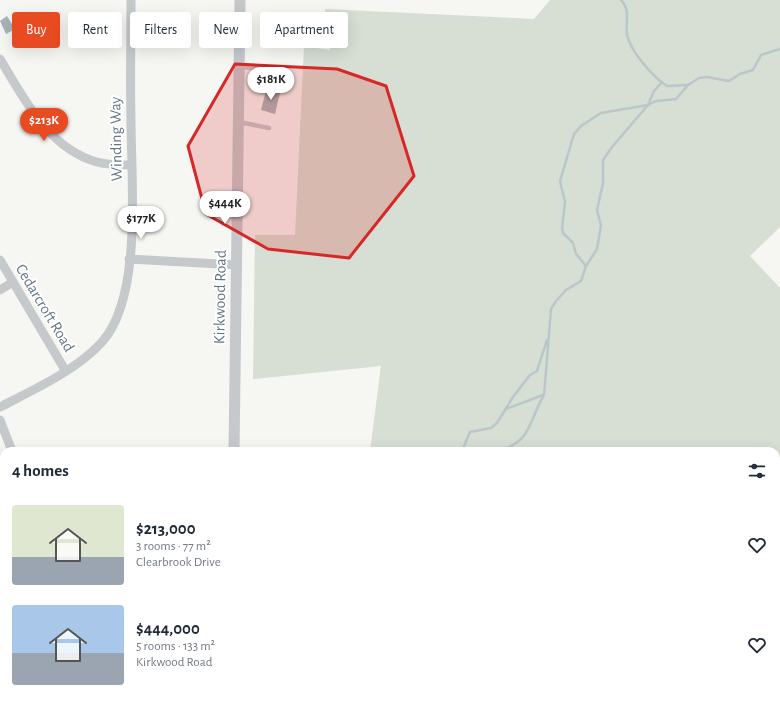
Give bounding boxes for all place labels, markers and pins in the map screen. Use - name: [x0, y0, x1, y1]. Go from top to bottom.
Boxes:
- pin: $181K: [243, 67, 299, 101]
- pin: $213K: [16, 108, 72, 142]
- pin: $444K: [197, 191, 253, 225]
- pin: $177K: [113, 206, 169, 240]

